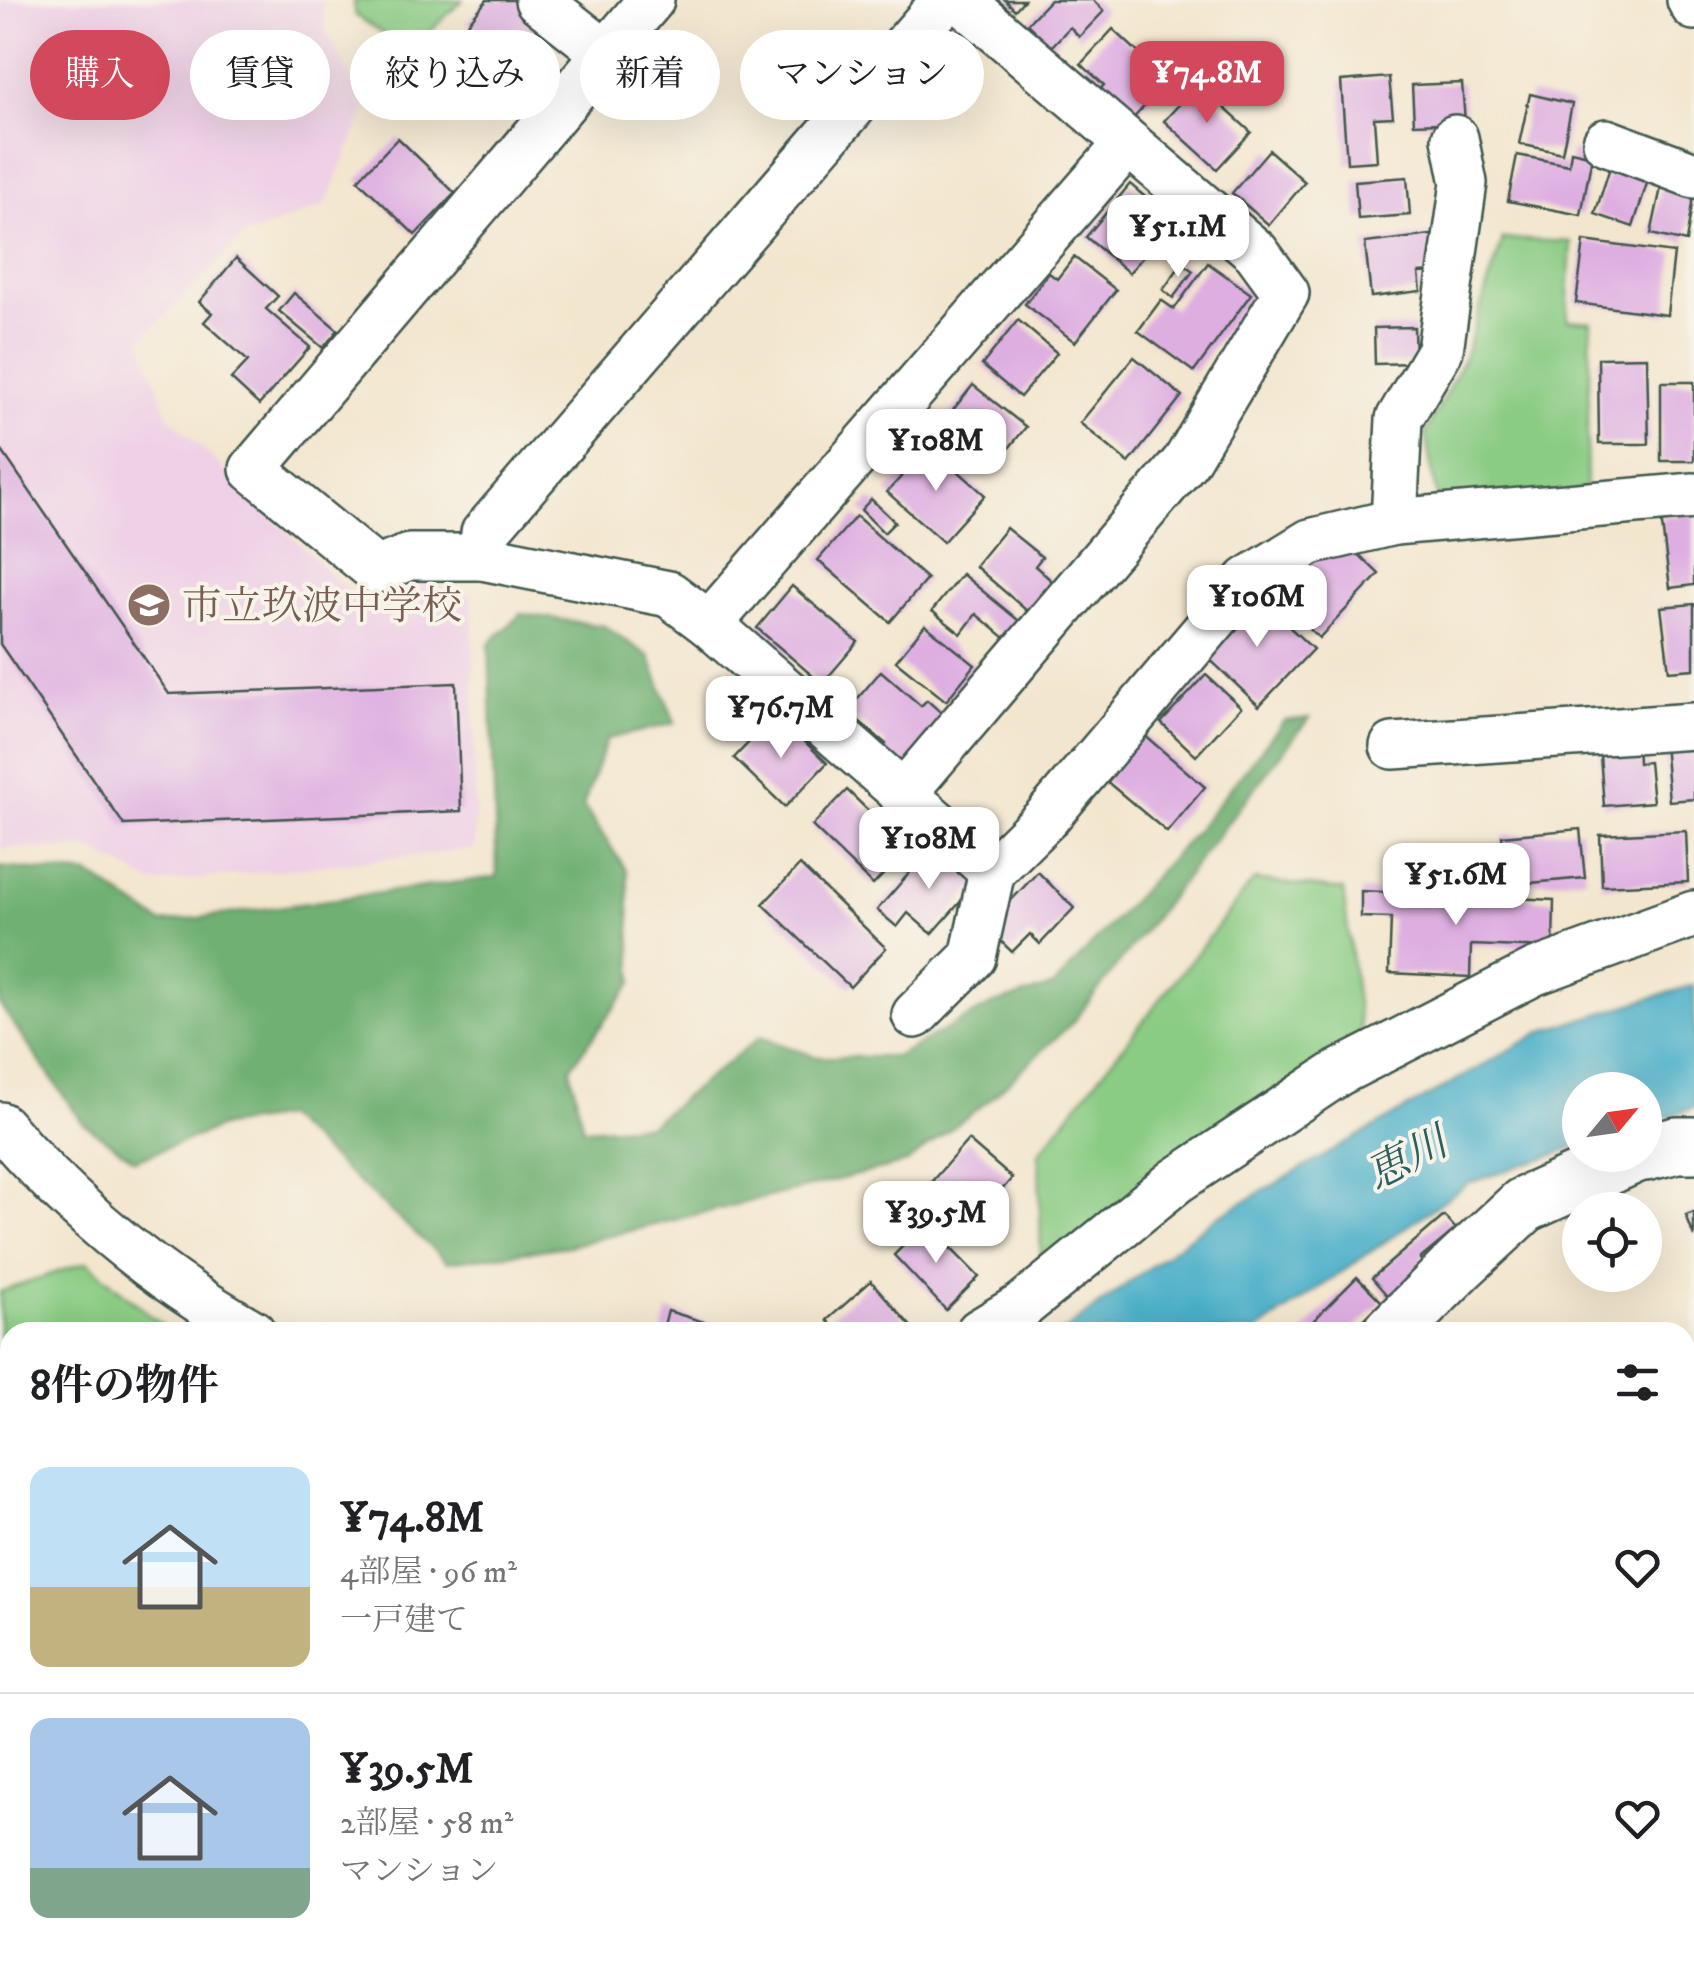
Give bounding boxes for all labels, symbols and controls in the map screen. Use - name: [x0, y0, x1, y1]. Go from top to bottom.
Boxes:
- chip: 購入: [30, 30, 170, 120]
- chip: 賃貸: [190, 30, 330, 120]
- chip: 絞り込み: [350, 30, 560, 120]
- chip: 新着: [580, 30, 720, 120]
- chip: マンション: [740, 30, 984, 120]
- pin: ¥74.8M: [1126, 41, 1288, 126]
- text: ¥74.8M: [1152, 53, 1262, 93]
- pin: ¥51.1M: [1097, 195, 1259, 280]
- text: ¥51.1M: [1129, 207, 1227, 247]
- pin: ¥108M: [866, 409, 1006, 494]
- text: ¥108M: [888, 421, 984, 461]
- pin: ¥106M: [1187, 565, 1327, 650]
- text: ¥106M: [1209, 577, 1305, 617]
- school or university icon: 市立玖波中学校: [126, 582, 172, 628]
- place label: 市立玖波中学校: [182, 583, 462, 633]
- pin: ¥76.7M: [700, 676, 862, 761]
- text: ¥76.7M: [728, 688, 834, 728]
- pin: ¥108M: [859, 807, 999, 892]
- text: ¥108M: [881, 819, 977, 859]
- pin: ¥51.6M: [1375, 843, 1537, 928]
- text: ¥51.6M: [1405, 855, 1507, 895]
- north arrow: [1562, 1072, 1662, 1172]
- map controls: [1562, 1072, 1662, 1292]
- water label: 恵川: [1358, 1116, 1460, 1202]
- pin: ¥39.5M: [855, 1181, 1017, 1266]
- button: locate: [1562, 1192, 1662, 1292]
- text: ¥39.5M: [885, 1193, 987, 1233]
- icon: filters: [1610, 1355, 1665, 1410]
- text: 8件の物件: [30, 1361, 219, 1413]
- text: ¥74.8M: [340, 1493, 484, 1545]
- icon: home: [110, 1507, 230, 1627]
- icon: heart: [1610, 1540, 1665, 1595]
- text: 4部屋 · 96 m²: [340, 1553, 517, 1593]
- text: 一戸建て: [340, 1601, 468, 1641]
- text: ¥39.5M: [340, 1744, 474, 1796]
- icon: home: [110, 1758, 230, 1878]
- icon: heart: [1610, 1791, 1665, 1846]
- text: 2部屋 · 58 m²: [340, 1804, 513, 1844]
- text: マンション: [340, 1852, 499, 1892]

